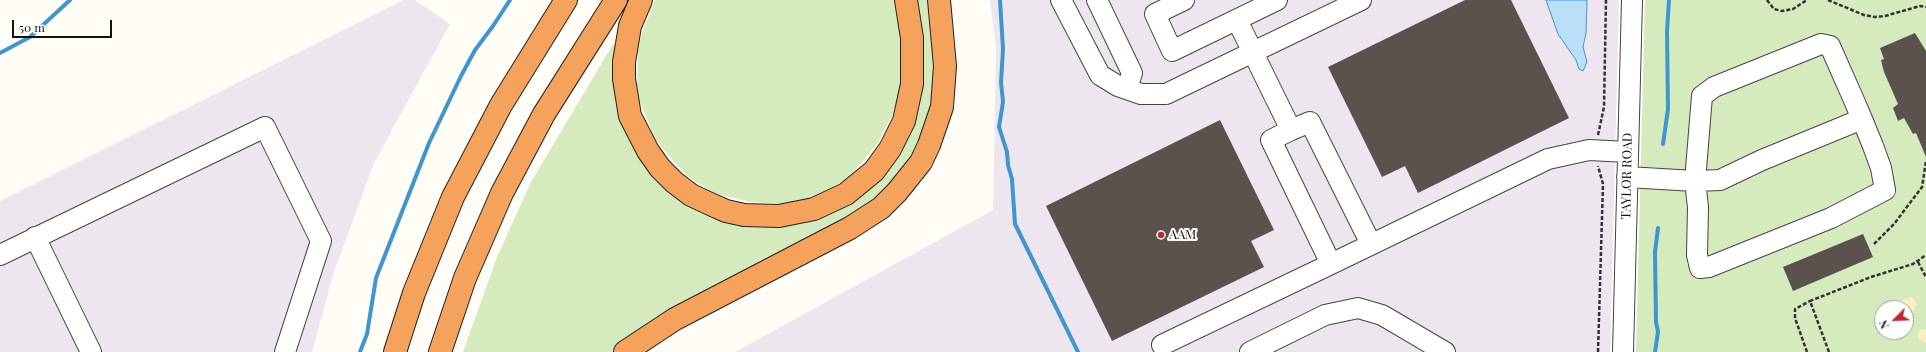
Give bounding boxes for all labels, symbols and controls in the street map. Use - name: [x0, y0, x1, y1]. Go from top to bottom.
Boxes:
- scale bar: [14, 12, 114, 38]
- text: 50 m: [19, 19, 45, 35]
- street label: TAYLOR ROAD: [1618, 133, 1636, 219]
- place label: AAM: [1169, 227, 1196, 243]
- marker: AAM: [1156, 230, 1166, 240]
- north arrow: [1874, 300, 1914, 340]
- text: N: [1875, 318, 1892, 331]

